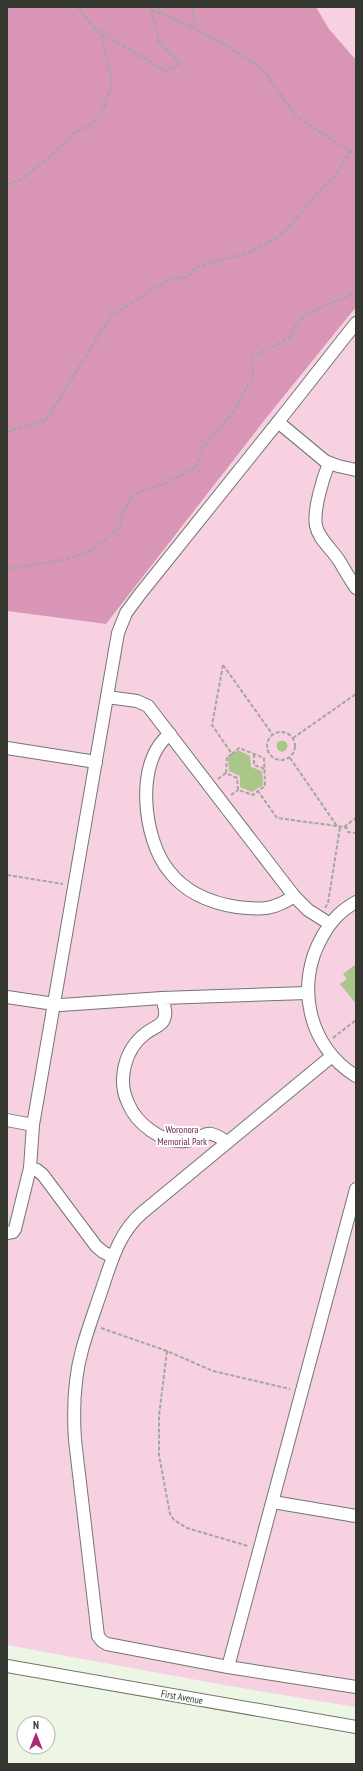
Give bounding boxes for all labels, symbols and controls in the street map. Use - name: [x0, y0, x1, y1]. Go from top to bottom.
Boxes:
- park label: Woronora Memorial Park: [157, 1123, 207, 1148]
- street label: First Avenue: [160, 1687, 204, 1707]
- north arrow: [16, 1715, 56, 1755]
- text: N: [33, 1718, 39, 1732]

